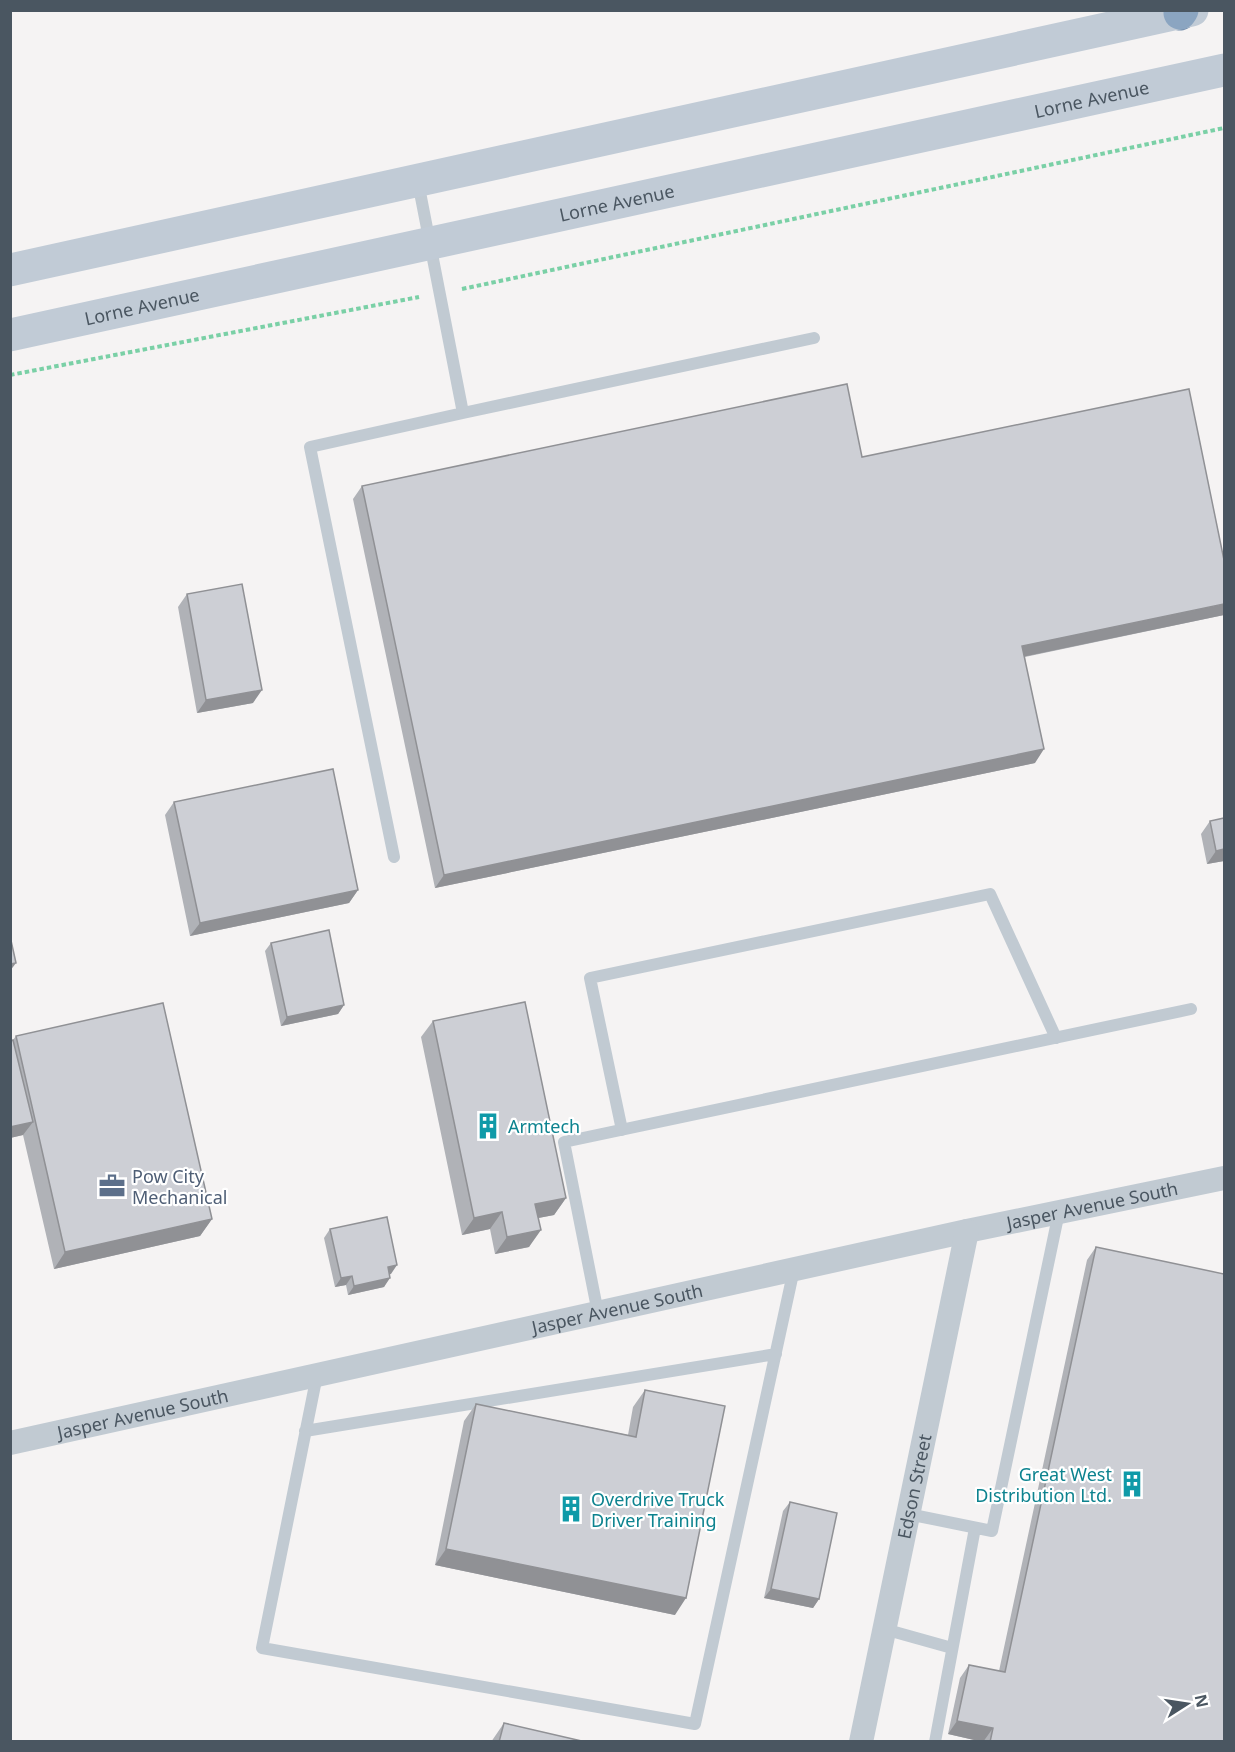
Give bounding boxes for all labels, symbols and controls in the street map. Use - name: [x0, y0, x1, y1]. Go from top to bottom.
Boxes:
- street label: Lorne Avenue: [1032, 75, 1151, 123]
- street label: Lorne Avenue: [557, 178, 676, 227]
- street label: Lorne Avenue: [82, 282, 202, 330]
- building icon: Armtech: [473, 1111, 503, 1141]
- place label: Armtech: [508, 1114, 580, 1138]
- place label: Pow City Mechanical: [132, 1164, 228, 1209]
- office icon: Pow City Mechanical: [97, 1171, 127, 1201]
- street label: Jasper Avenue South: [1002, 1176, 1180, 1235]
- street label: Jasper Avenue South: [528, 1278, 705, 1339]
- street label: Jasper Avenue South: [53, 1383, 231, 1445]
- street label: Edson Street: [891, 1431, 937, 1541]
- place label: Great West Distribution Ltd.: [975, 1462, 1112, 1507]
- building icon: Great West Distribution Ltd.: [1117, 1469, 1147, 1499]
- place label: Overdrive Truck Driver Training: [591, 1487, 725, 1532]
- building icon: Overdrive Truck Driver Training: [556, 1494, 586, 1524]
- north arrow: [1157, 1674, 1217, 1734]
- text: N: [1190, 1692, 1214, 1710]

